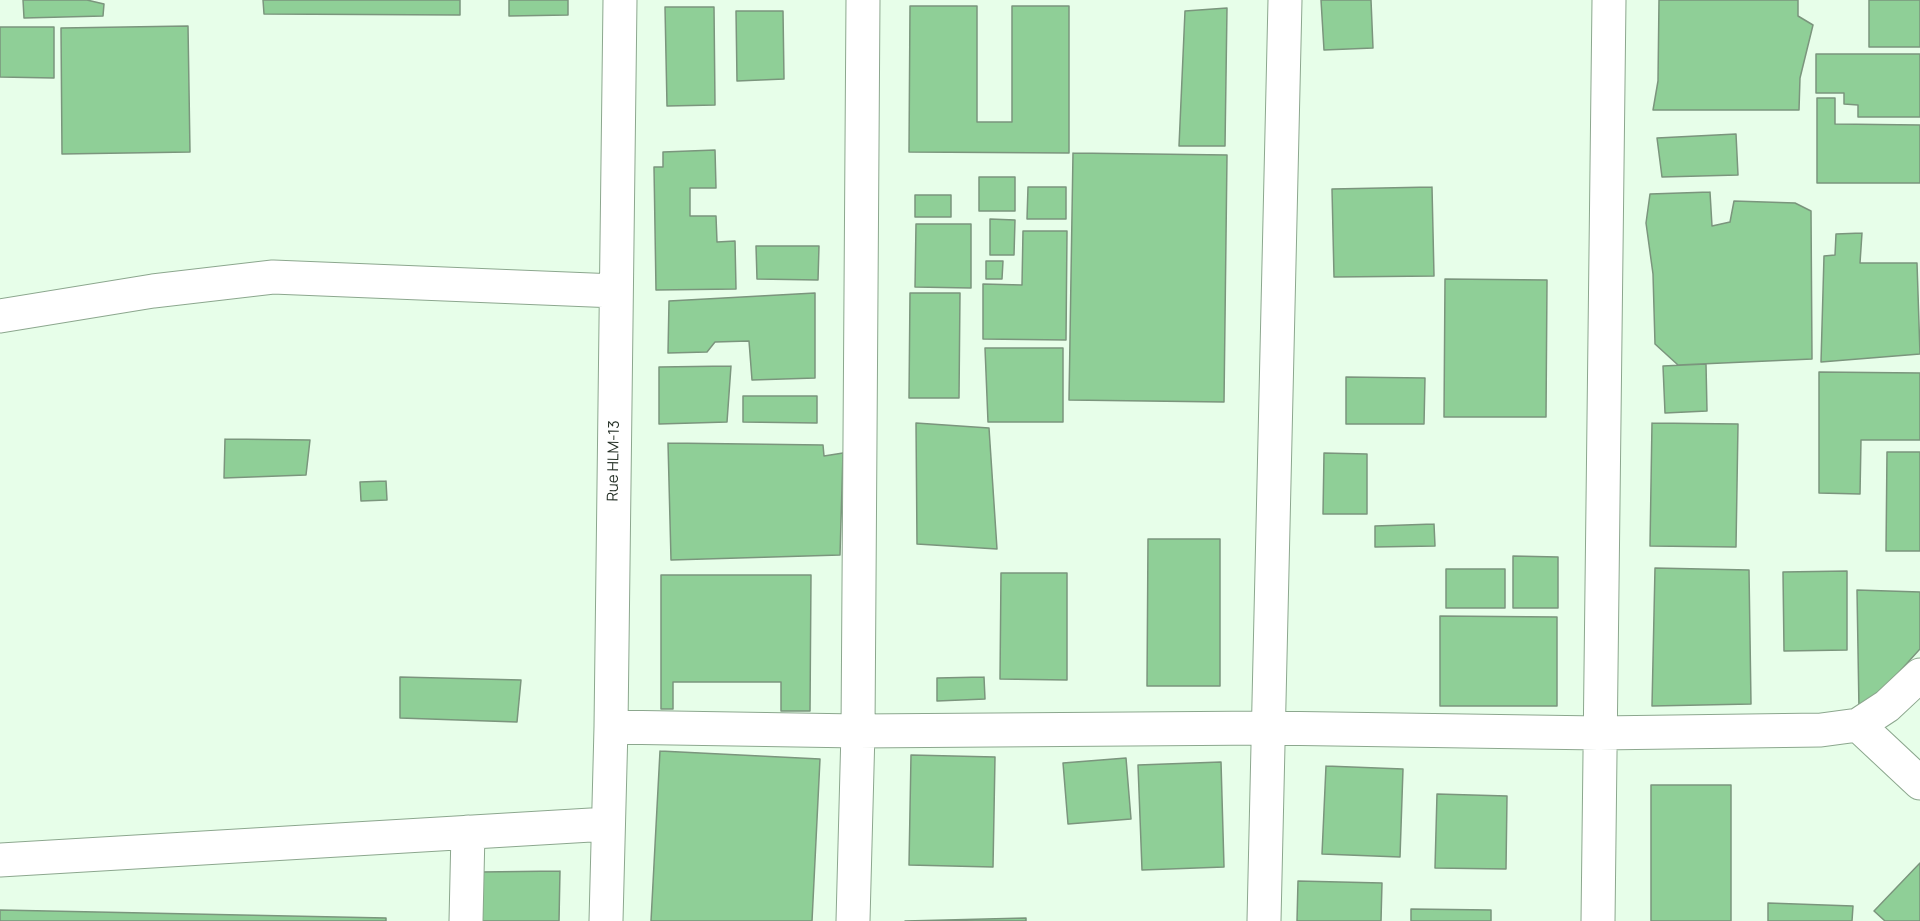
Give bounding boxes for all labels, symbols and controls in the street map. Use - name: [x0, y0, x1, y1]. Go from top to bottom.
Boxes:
- street label: Rue HLM-13: [604, 420, 624, 502]

